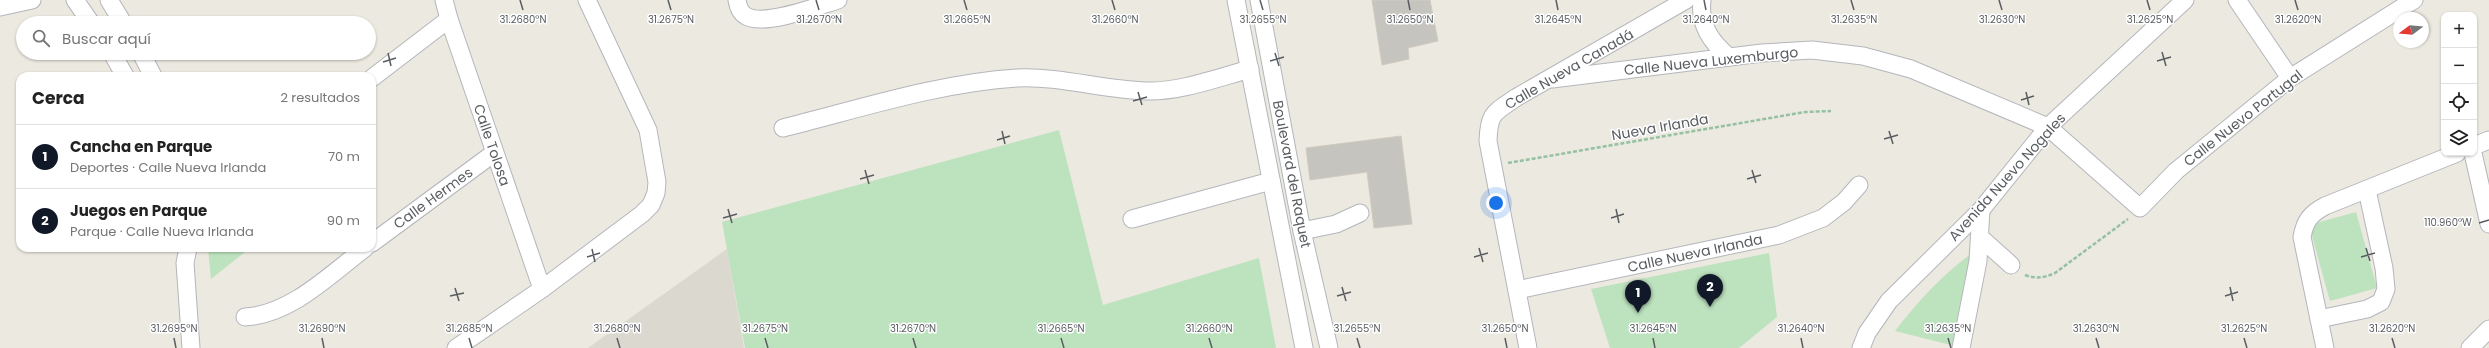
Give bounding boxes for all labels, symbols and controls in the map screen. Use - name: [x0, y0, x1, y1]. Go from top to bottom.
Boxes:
- text: 31.2680°N: [499, 12, 547, 27]
- text: 31.2675°N: [648, 12, 694, 27]
- text: 31.2670°N: [796, 12, 842, 27]
- text: 31.2665°N: [943, 12, 991, 27]
- text: 31.2660°N: [1091, 12, 1139, 27]
- text: 31.2655°N: [1240, 12, 1286, 27]
- text: 31.2650°N: [1387, 12, 1433, 27]
- text: 31.2645°N: [1535, 12, 1582, 27]
- text: 31.2640°N: [1683, 12, 1730, 27]
- text: 31.2635°N: [1831, 12, 1877, 27]
- text: 31.2630°N: [1979, 12, 2025, 27]
- text: 31.2625°N: [2127, 12, 2173, 27]
- text: 31.2620°N: [2275, 12, 2321, 27]
- north arrow: [2393, 12, 2429, 48]
- map controls: [2441, 12, 2477, 156]
- button: +: [2441, 12, 2477, 48]
- search box: [16, 16, 376, 60]
- street label: Calle Nueva Canadá: [1501, 24, 1637, 114]
- icon: search: [30, 27, 52, 49]
- text: Buscar aquí: [62, 28, 151, 49]
- street label: Calle Nueva Luxemburgo: [1623, 42, 1799, 80]
- button: −: [2441, 48, 2477, 84]
- street label: Calle Nuevo Portugal: [2179, 65, 2307, 171]
- button: locate: [2441, 84, 2477, 120]
- text: Cerca: [32, 86, 85, 110]
- text: 2 resultados: [280, 88, 360, 107]
- street label: Boulevard del Raquet: [1268, 99, 1316, 249]
- street label: Calle Tolosa: [469, 101, 515, 189]
- street label: Nueva Irlanda: [1610, 109, 1710, 145]
- street label: Avenida Nuevo Nogales: [1944, 109, 2070, 245]
- button: layers: [2441, 120, 2477, 156]
- text: Cancha en Parque: [70, 136, 212, 157]
- text: 1: [43, 147, 47, 166]
- text: 70 m: [328, 147, 360, 166]
- text: Deportes · Calle Nueva Irlanda: [70, 158, 266, 177]
- street label: Calle Hermes: [389, 162, 477, 234]
- your location: [1486, 193, 1506, 213]
- text: Juegos en Parque: [70, 200, 207, 221]
- text: 2: [41, 211, 49, 230]
- text: 90 m: [327, 211, 360, 230]
- text: 110.960°W: [2424, 215, 2472, 230]
- text: Parque · Calle Nueva Irlanda: [70, 222, 254, 241]
- street label: Calle Nueva Irlanda: [1626, 229, 1764, 277]
- pin: 2: [1697, 274, 1723, 307]
- pin: 1: [1625, 280, 1651, 313]
- text: 31.2695°N: [151, 321, 198, 336]
- text: 31.2690°N: [299, 321, 346, 336]
- text: 31.2685°N: [445, 321, 493, 336]
- text: 31.2680°N: [593, 321, 641, 336]
- text: 31.2675°N: [742, 321, 788, 336]
- text: 31.2670°N: [890, 321, 936, 336]
- text: 31.2665°N: [1037, 321, 1085, 336]
- text: 31.2660°N: [1185, 321, 1233, 336]
- text: 31.2655°N: [1334, 321, 1380, 336]
- text: 31.2650°N: [1482, 321, 1528, 336]
- text: 31.2645°N: [1630, 321, 1677, 336]
- text: 31.2640°N: [1778, 321, 1825, 336]
- text: 31.2635°N: [1925, 321, 1971, 336]
- text: 31.2630°N: [2073, 321, 2119, 336]
- text: 31.2625°N: [2221, 321, 2267, 336]
- text: 31.2620°N: [2369, 321, 2415, 336]

